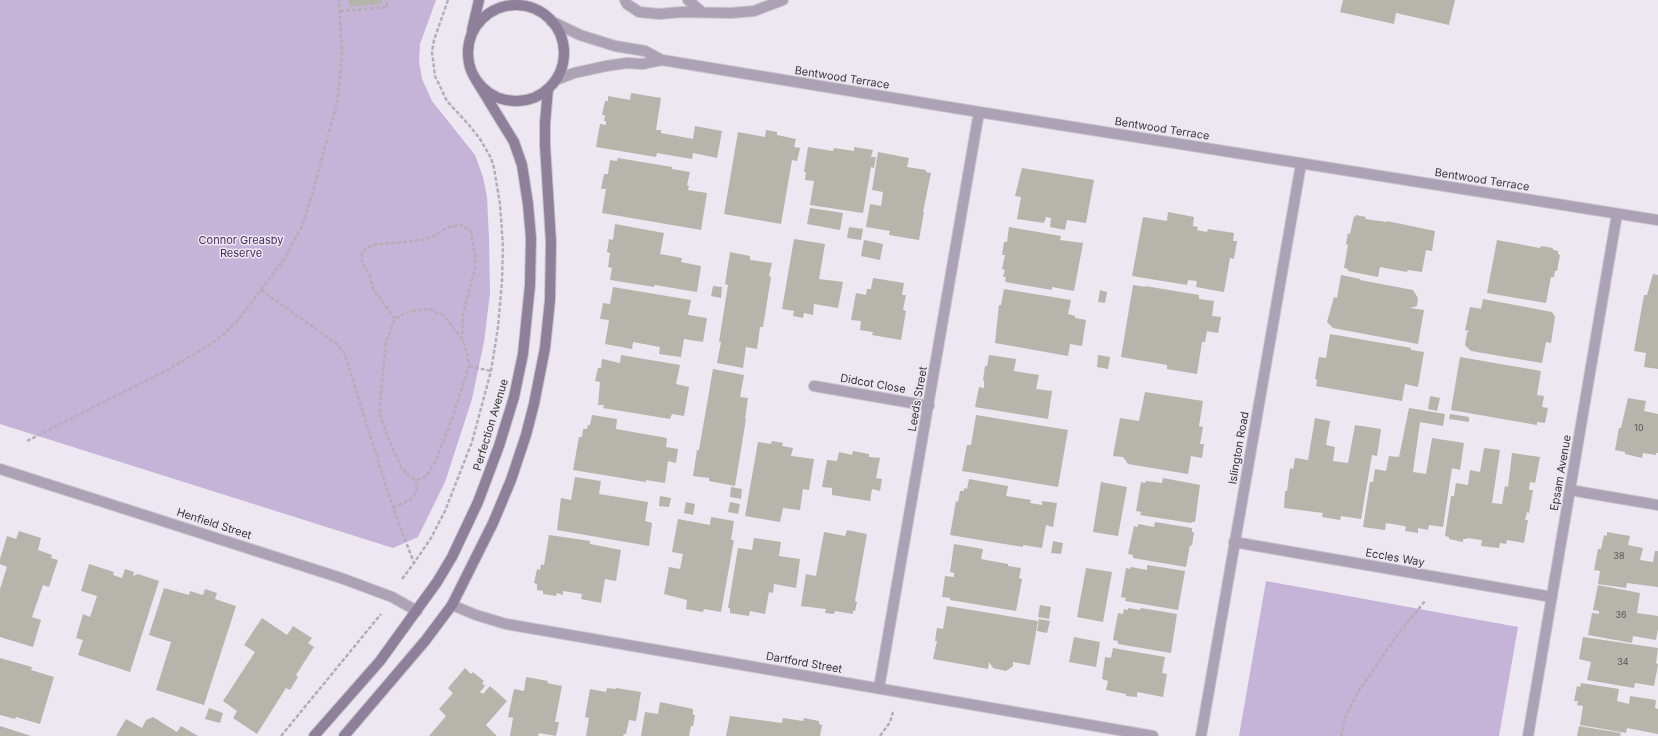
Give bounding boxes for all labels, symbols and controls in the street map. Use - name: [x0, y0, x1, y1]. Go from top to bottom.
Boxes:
- street label: Bentwood Terrace: [794, 64, 890, 92]
- street label: Bentwood Terrace: [1114, 115, 1210, 143]
- street label: Bentwood Terrace: [1434, 166, 1530, 194]
- park label: Connor Greasby Reserve: [199, 234, 283, 260]
- street label: Leeds Street: [906, 365, 930, 433]
- street label: Didcot Close: [839, 372, 907, 396]
- street label: Perfection Avenue: [471, 378, 511, 472]
- street label: Islington Road: [1226, 411, 1252, 485]
- house number: 10: [1634, 423, 1644, 433]
- street label: Epsam Avenue: [1548, 434, 1574, 512]
- street label: Henfield Street: [175, 506, 253, 542]
- street label: Eccles Way: [1364, 546, 1426, 570]
- house number: 38: [1613, 551, 1625, 561]
- house number: 36: [1615, 610, 1627, 620]
- street label: Dartford Street: [765, 650, 843, 676]
- house number: 34: [1617, 657, 1629, 667]

